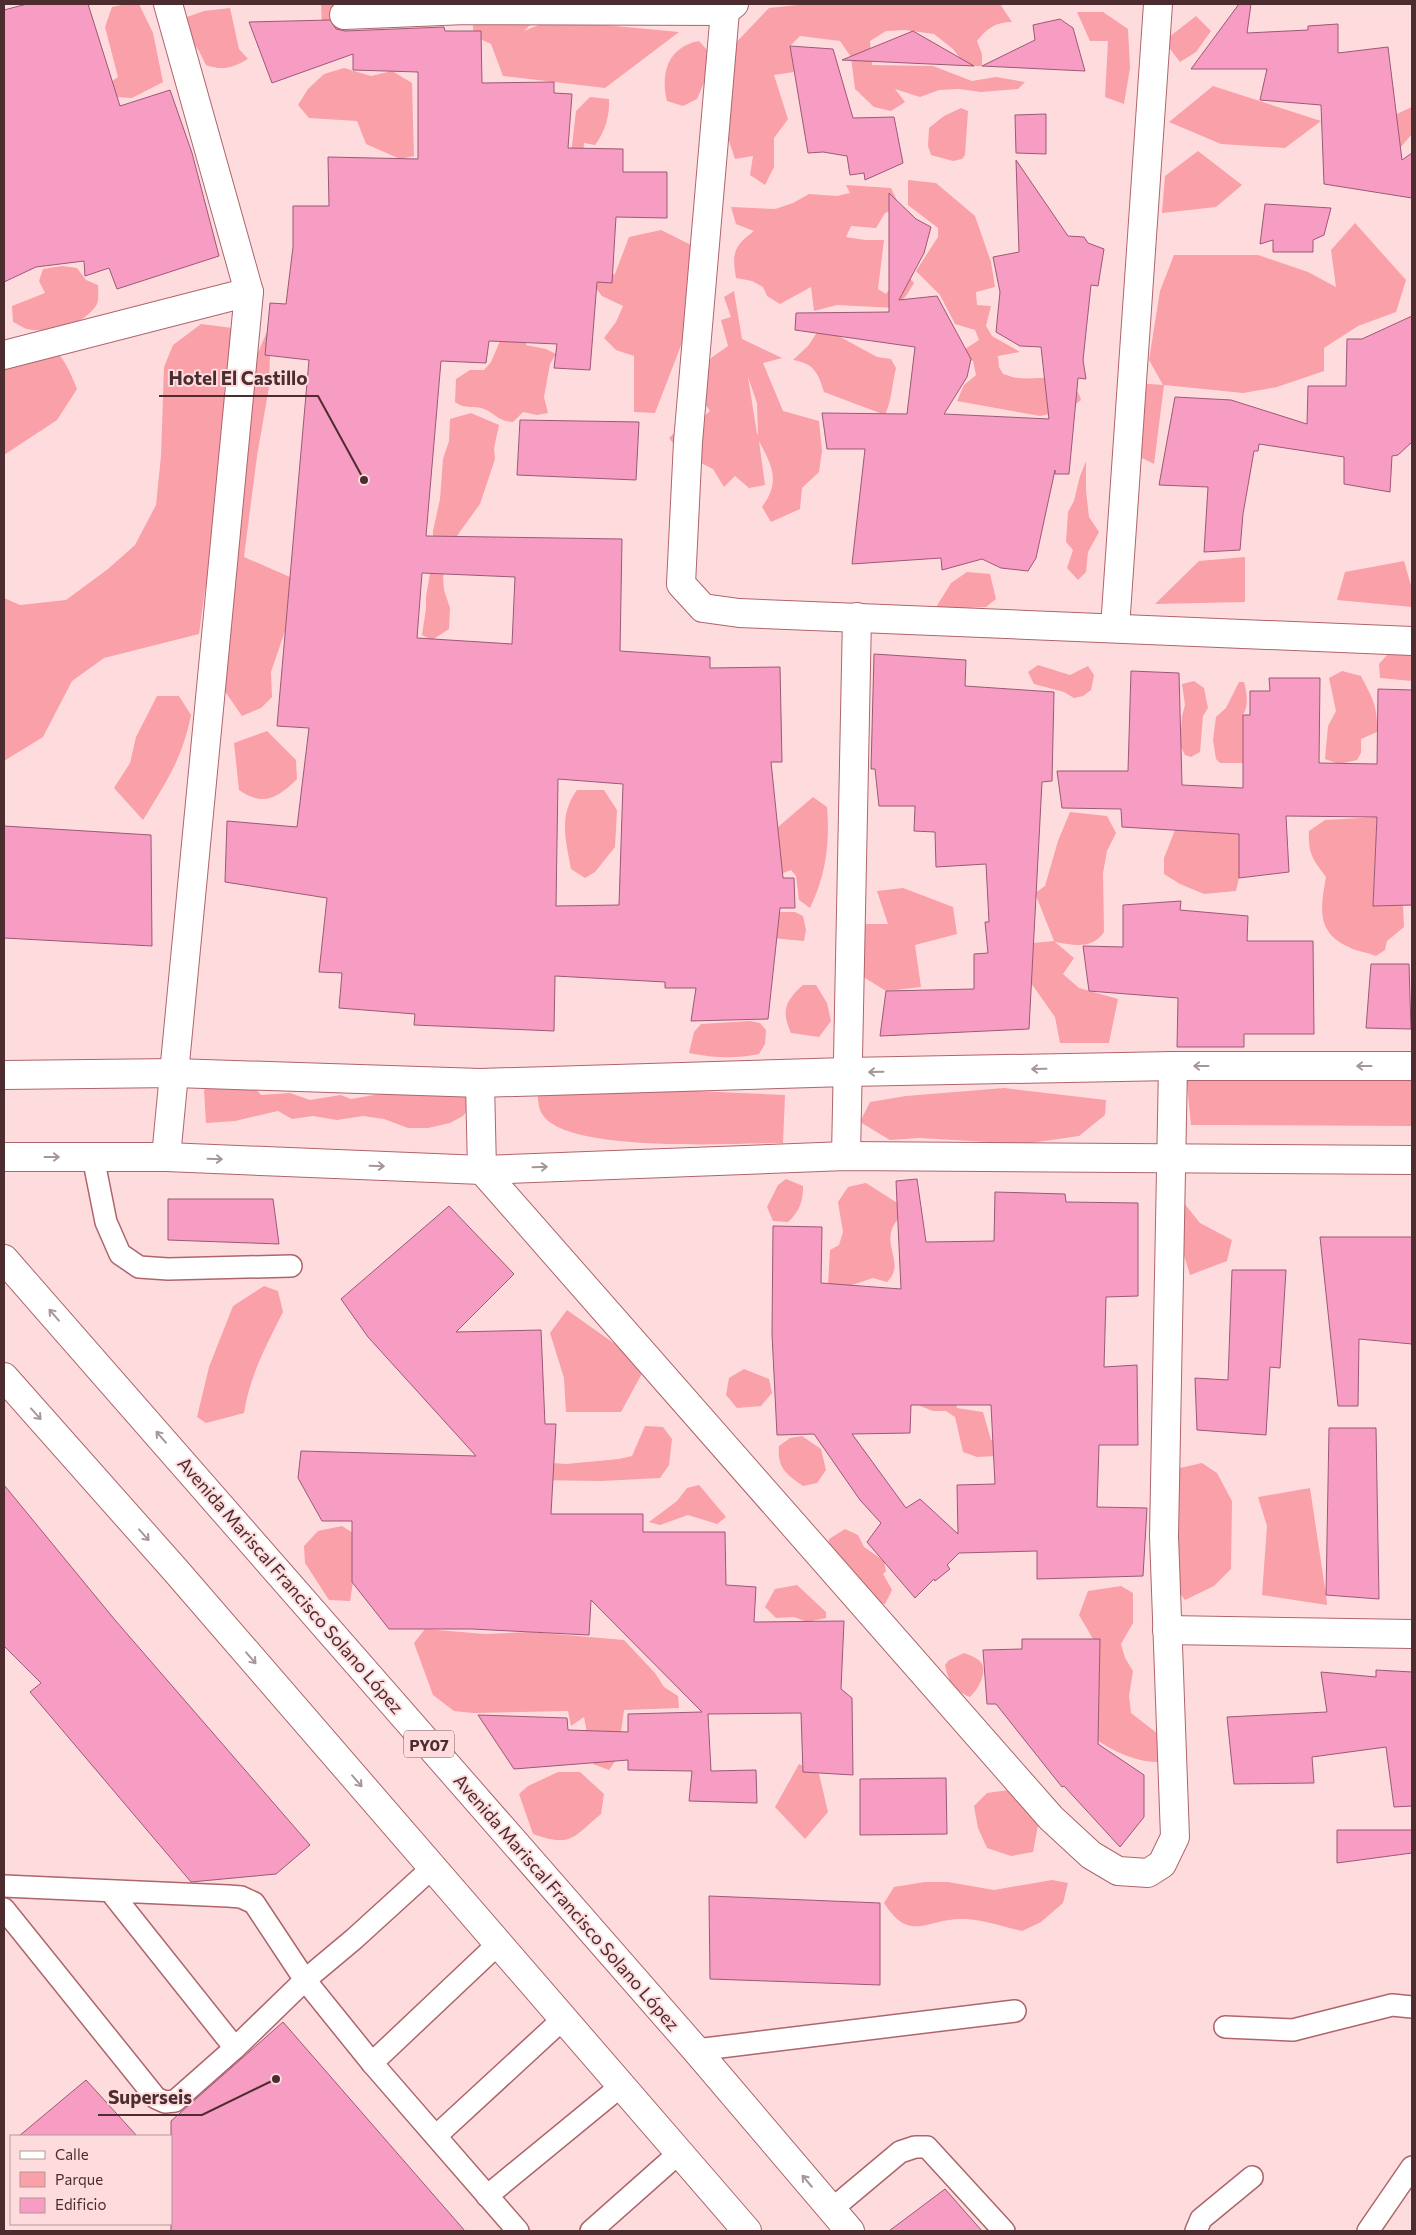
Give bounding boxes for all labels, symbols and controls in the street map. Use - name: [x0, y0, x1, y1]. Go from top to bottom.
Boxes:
- callout: Hotel El Castillo: [159, 362, 318, 396]
- text: Hotel El Castillo: [168, 366, 308, 389]
- one-way arrow: [1193, 1061, 1210, 1071]
- one-way arrow: [1356, 1061, 1372, 1071]
- one-way arrow: [1031, 1064, 1047, 1074]
- one-way arrow: [868, 1067, 884, 1077]
- one-way arrow: [44, 1152, 60, 1162]
- one-way arrow: [207, 1155, 223, 1164]
- one-way arrow: [369, 1161, 385, 1170]
- one-way arrow: [531, 1163, 547, 1172]
- one-way arrow: [48, 1309, 60, 1322]
- one-way arrow: [30, 1407, 42, 1420]
- one-way arrow: [156, 1431, 167, 1444]
- street label: Avenida Mariscal Francisco Solano López: [174, 1452, 408, 1718]
- one-way arrow: [138, 1529, 150, 1542]
- one-way arrow: [245, 1651, 256, 1664]
- road number: PY07: [404, 1730, 454, 1758]
- street label: Avenida Mariscal Francisco Solano López: [450, 1769, 684, 2035]
- one-way arrow: [351, 1774, 363, 1787]
- callout: Superseis: [98, 2081, 202, 2115]
- text: Superseis: [108, 2085, 192, 2108]
- legend: [10, 2135, 172, 2225]
- text: Calle: [55, 2145, 89, 2163]
- text: Parque: [55, 2170, 103, 2188]
- one-way arrow: [802, 2174, 813, 2187]
- text: Edificio: [55, 2195, 106, 2213]

